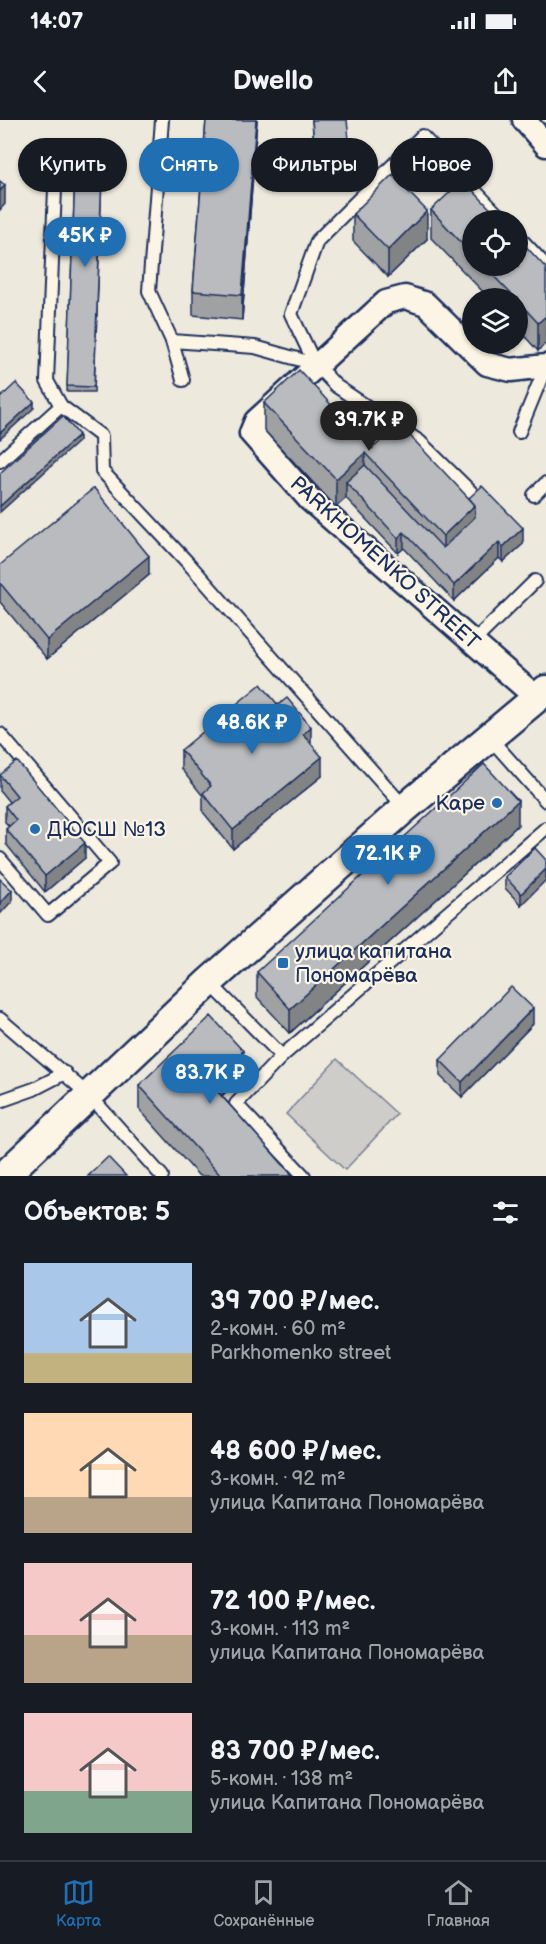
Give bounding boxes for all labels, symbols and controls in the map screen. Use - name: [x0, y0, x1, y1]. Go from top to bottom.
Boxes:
- text: 14:07: [30, 8, 83, 35]
- icon: back: [24, 65, 57, 98]
- text: Dwello: [233, 65, 313, 97]
- icon: share: [489, 65, 522, 98]
- chip: Купить: [18, 138, 127, 192]
- chip: Снять: [139, 138, 239, 192]
- chip: Фильтры: [251, 138, 378, 192]
- chip: Новое: [390, 138, 493, 192]
- map controls: [462, 210, 528, 354]
- button: locate: [462, 210, 528, 276]
- pin: 45K ₽: [43, 217, 127, 268]
- text: 45K ₽: [58, 224, 112, 248]
- button: layers: [462, 288, 528, 354]
- pin: 39.7K ₽: [314, 401, 424, 452]
- text: 39.7K ₽: [334, 408, 404, 432]
- street label: PARKHOMENKO STREET: [285, 471, 485, 655]
- pin: 48.6K ₽: [197, 704, 307, 755]
- text: 48.6K ₽: [217, 711, 287, 735]
- place label: Каре: [436, 791, 485, 816]
- marker: Каре: [490, 796, 504, 810]
- place label: ДЮСШ №13: [47, 817, 166, 842]
- marker: ДЮСШ №13: [28, 822, 42, 836]
- pin: 72.1K ₽: [333, 835, 443, 886]
- text: 72.1K ₽: [355, 842, 421, 866]
- place label: улица капитана Пономарёва: [295, 939, 453, 988]
- marker: улица капитана Пономарёва: [276, 956, 290, 970]
- pin: 83.7K ₽: [155, 1054, 265, 1105]
- text: 83.7K ₽: [175, 1061, 245, 1085]
- icon: filters: [489, 1196, 522, 1229]
- text: Объектов: 5: [24, 1197, 170, 1228]
- text: 39 700 ₽/мес.: [210, 1286, 379, 1317]
- icon: home: [72, 1287, 144, 1359]
- text: 2-комн. · 60 m²: [210, 1317, 346, 1341]
- text: Parkhomenko street: [210, 1341, 391, 1365]
- text: 48 600 ₽/мес.: [210, 1436, 381, 1467]
- icon: home: [72, 1437, 144, 1509]
- text: 3-комн. · 92 m²: [210, 1467, 346, 1491]
- text: улица Капитана Пономарёва: [210, 1491, 484, 1515]
- text: 72 100 ₽/мес.: [210, 1586, 376, 1617]
- icon: home: [72, 1587, 144, 1659]
- text: 3-комн. · 113 m²: [210, 1617, 350, 1641]
- text: улица Капитана Пономарёва: [210, 1641, 484, 1665]
- text: 83 700 ₽/мес.: [210, 1736, 380, 1767]
- icon: home: [72, 1737, 144, 1809]
- text: 5-комн. · 138 m²: [210, 1767, 353, 1791]
- text: улица Капитана Пономарёва: [210, 1791, 484, 1815]
- tab: Карта: [56, 1876, 101, 1931]
- tab: Сохранённые: [213, 1876, 315, 1931]
- tab: Главная: [427, 1876, 490, 1931]

